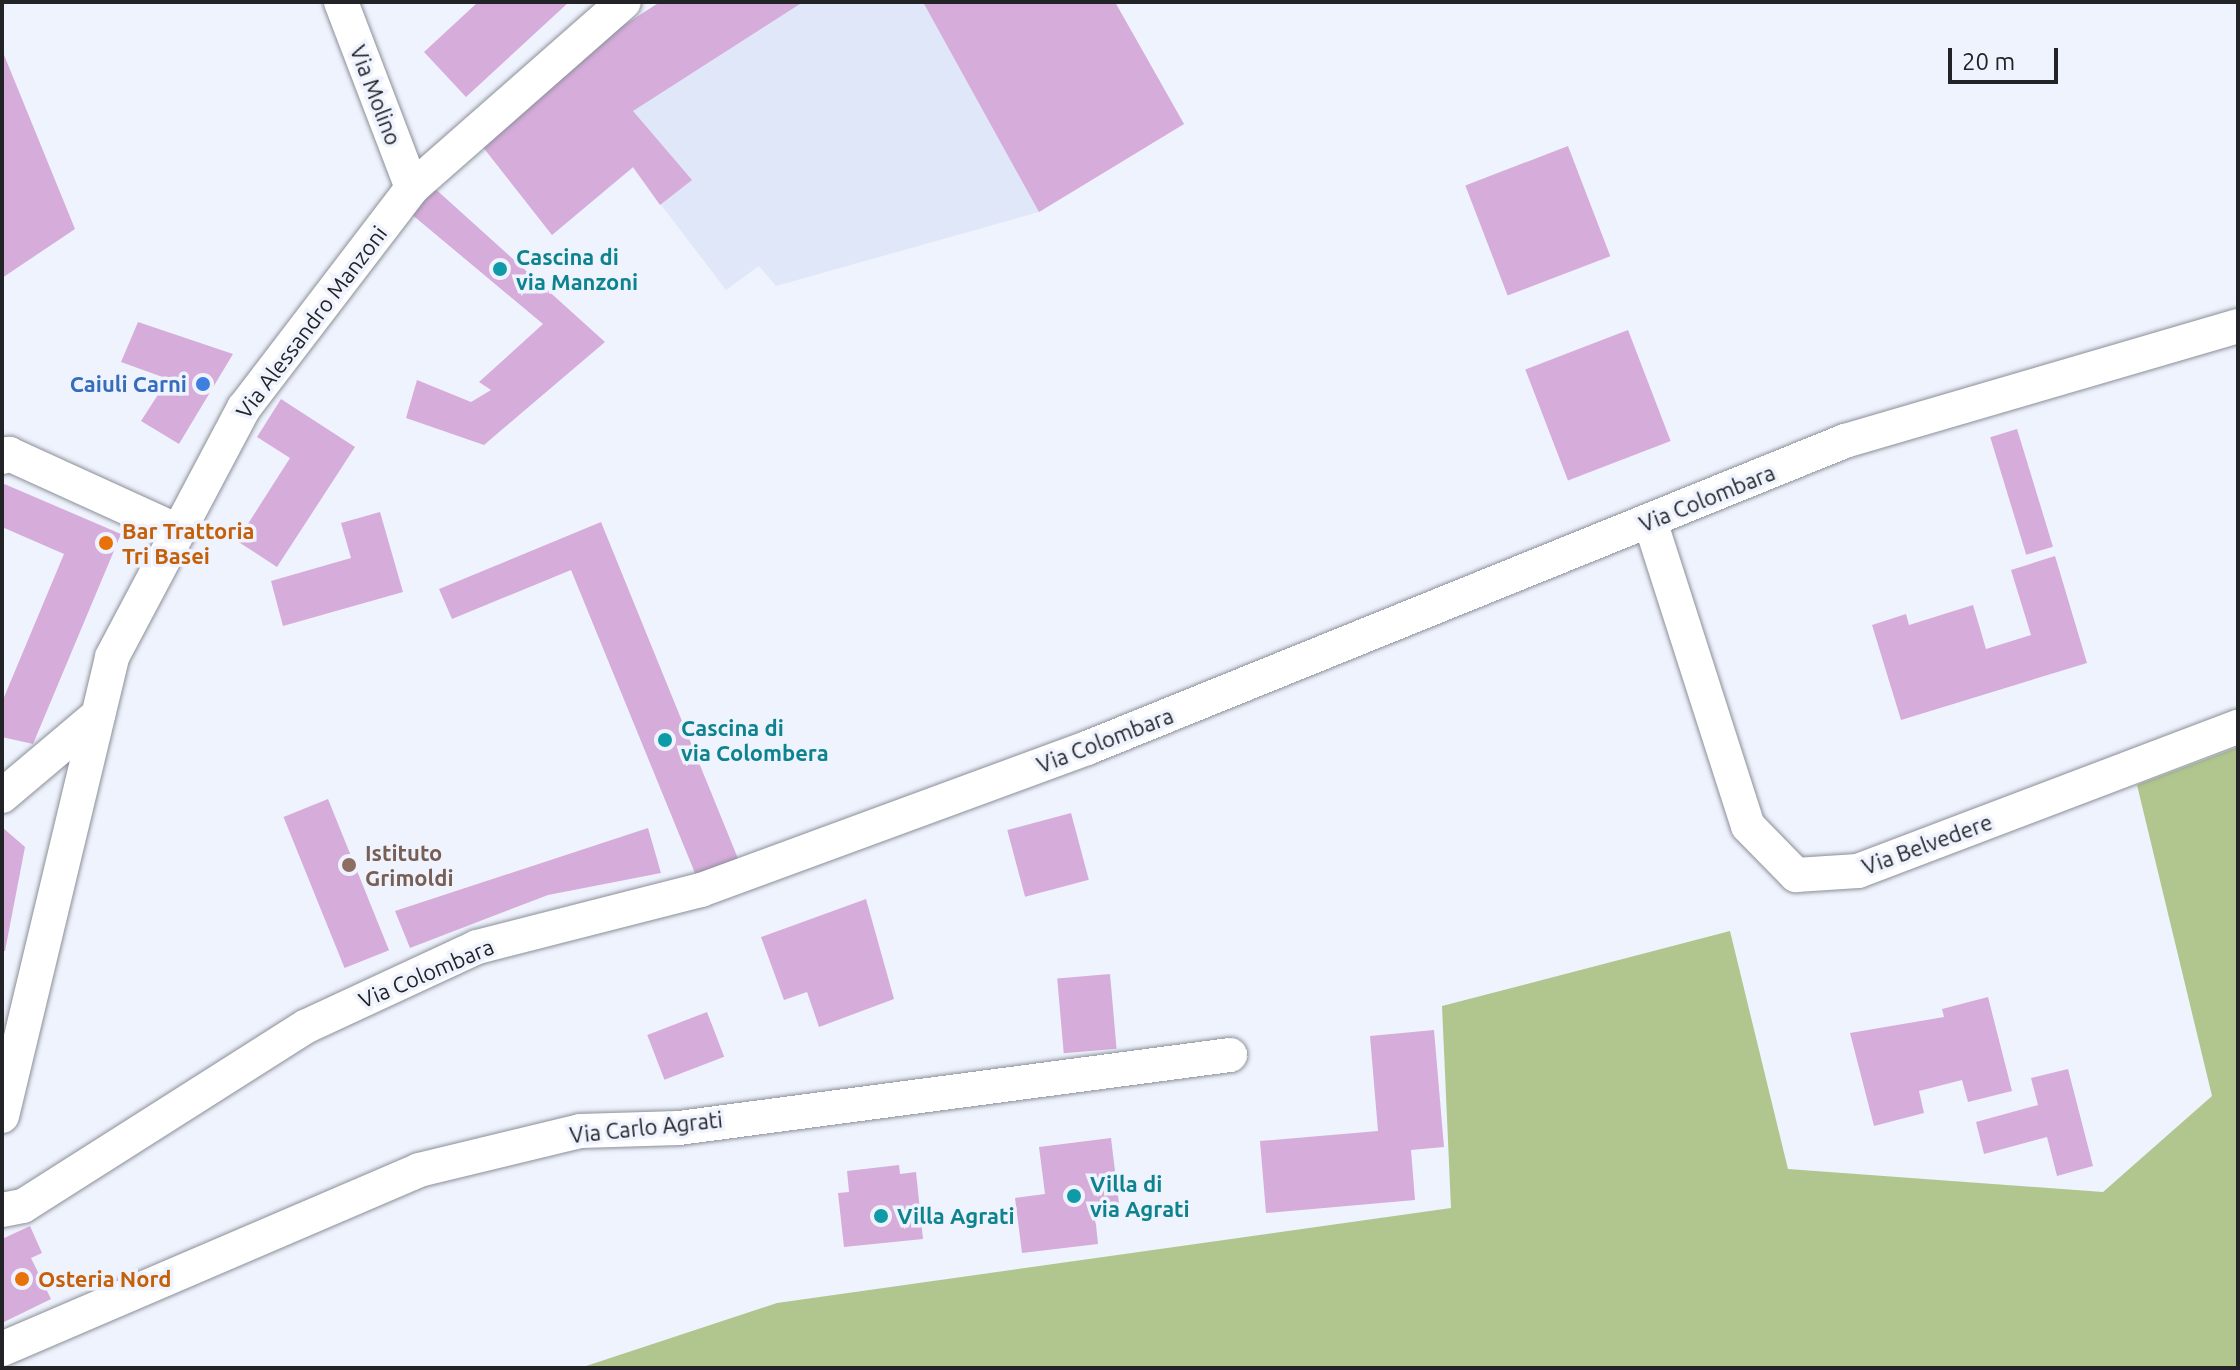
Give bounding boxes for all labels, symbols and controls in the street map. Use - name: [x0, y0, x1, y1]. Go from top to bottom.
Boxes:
- scale bar: [1952, 32, 2062, 82]
- street label: Via Molino: [345, 41, 407, 149]
- text: 20 m: [1962, 48, 2015, 75]
- street label: Via Alessandro Manzoni: [230, 220, 392, 424]
- place label: Cascina di via Manzoni: [516, 243, 638, 294]
- marker: Cascina di via Manzoni: [491, 260, 509, 278]
- place label: Caiuli Carni: [70, 371, 187, 397]
- marker: Caiuli Carni: [194, 375, 212, 393]
- street label: Via Colombara: [1635, 459, 1779, 537]
- place label: Bar Trattoria Tri Basei: [122, 517, 254, 568]
- marker: Bar Trattoria Tri Basei: [97, 534, 115, 552]
- street label: Via Colombara: [1033, 702, 1177, 778]
- place label: Cascina di via Colombera: [681, 714, 829, 766]
- marker: Cascina di via Colombera: [656, 731, 674, 749]
- street label: Via Belvedere: [1858, 808, 1996, 880]
- place label: Istituto Grimoldi: [365, 839, 454, 890]
- marker: Istituto Grimoldi: [340, 856, 358, 874]
- street label: Via Colombara: [355, 933, 497, 1013]
- street label: Via Carlo Agrati: [568, 1106, 724, 1148]
- place label: Villa di via Agrati: [1090, 1170, 1190, 1222]
- marker: Villa di via Agrati: [1065, 1187, 1083, 1205]
- place label: Villa Agrati: [897, 1203, 1015, 1229]
- marker: Villa Agrati: [872, 1207, 890, 1225]
- place label: Osteria Nord: [38, 1266, 172, 1292]
- marker: Osteria Nord: [13, 1270, 31, 1288]

